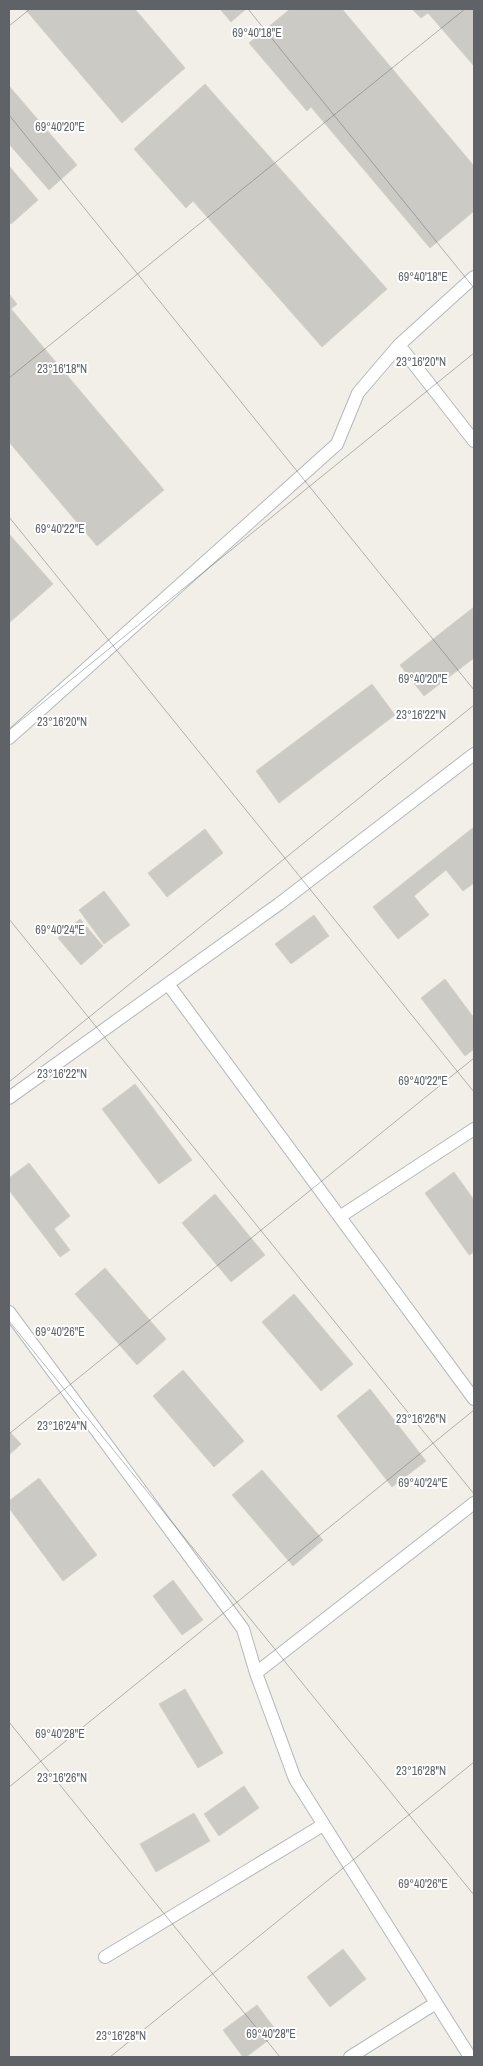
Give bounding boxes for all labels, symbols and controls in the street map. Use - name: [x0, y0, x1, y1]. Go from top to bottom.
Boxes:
- text: 69°40'18"E: [232, 25, 282, 41]
- text: 69°40'20"E: [35, 119, 85, 135]
- text: 69°40'18"E: [398, 269, 448, 285]
- text: 23°16'20"N: [396, 354, 446, 370]
- text: 23°16'18"N: [37, 361, 87, 377]
- text: 69°40'22"E: [35, 521, 85, 537]
- text: 69°40'20"E: [398, 671, 448, 687]
- text: 23°16'22"N: [396, 707, 446, 723]
- text: 23°16'20"N: [37, 714, 87, 730]
- text: 69°40'24"E: [35, 922, 85, 938]
- text: 23°16'22"N: [37, 1066, 87, 1082]
- text: 69°40'22"E: [398, 1073, 448, 1089]
- text: 69°40'26"E: [35, 1324, 85, 1340]
- text: 23°16'26"N: [396, 1411, 446, 1427]
- text: 23°16'24"N: [37, 1418, 87, 1434]
- text: 69°40'24"E: [398, 1475, 448, 1491]
- text: 69°40'28"E: [35, 1726, 85, 1742]
- text: 23°16'28"N: [396, 1763, 446, 1779]
- text: 23°16'26"N: [37, 1770, 87, 1786]
- text: 69°40'26"E: [398, 1876, 448, 1892]
- text: 69°40'28"E: [246, 2026, 296, 2042]
- text: 23°16'28"N: [96, 2028, 146, 2044]

